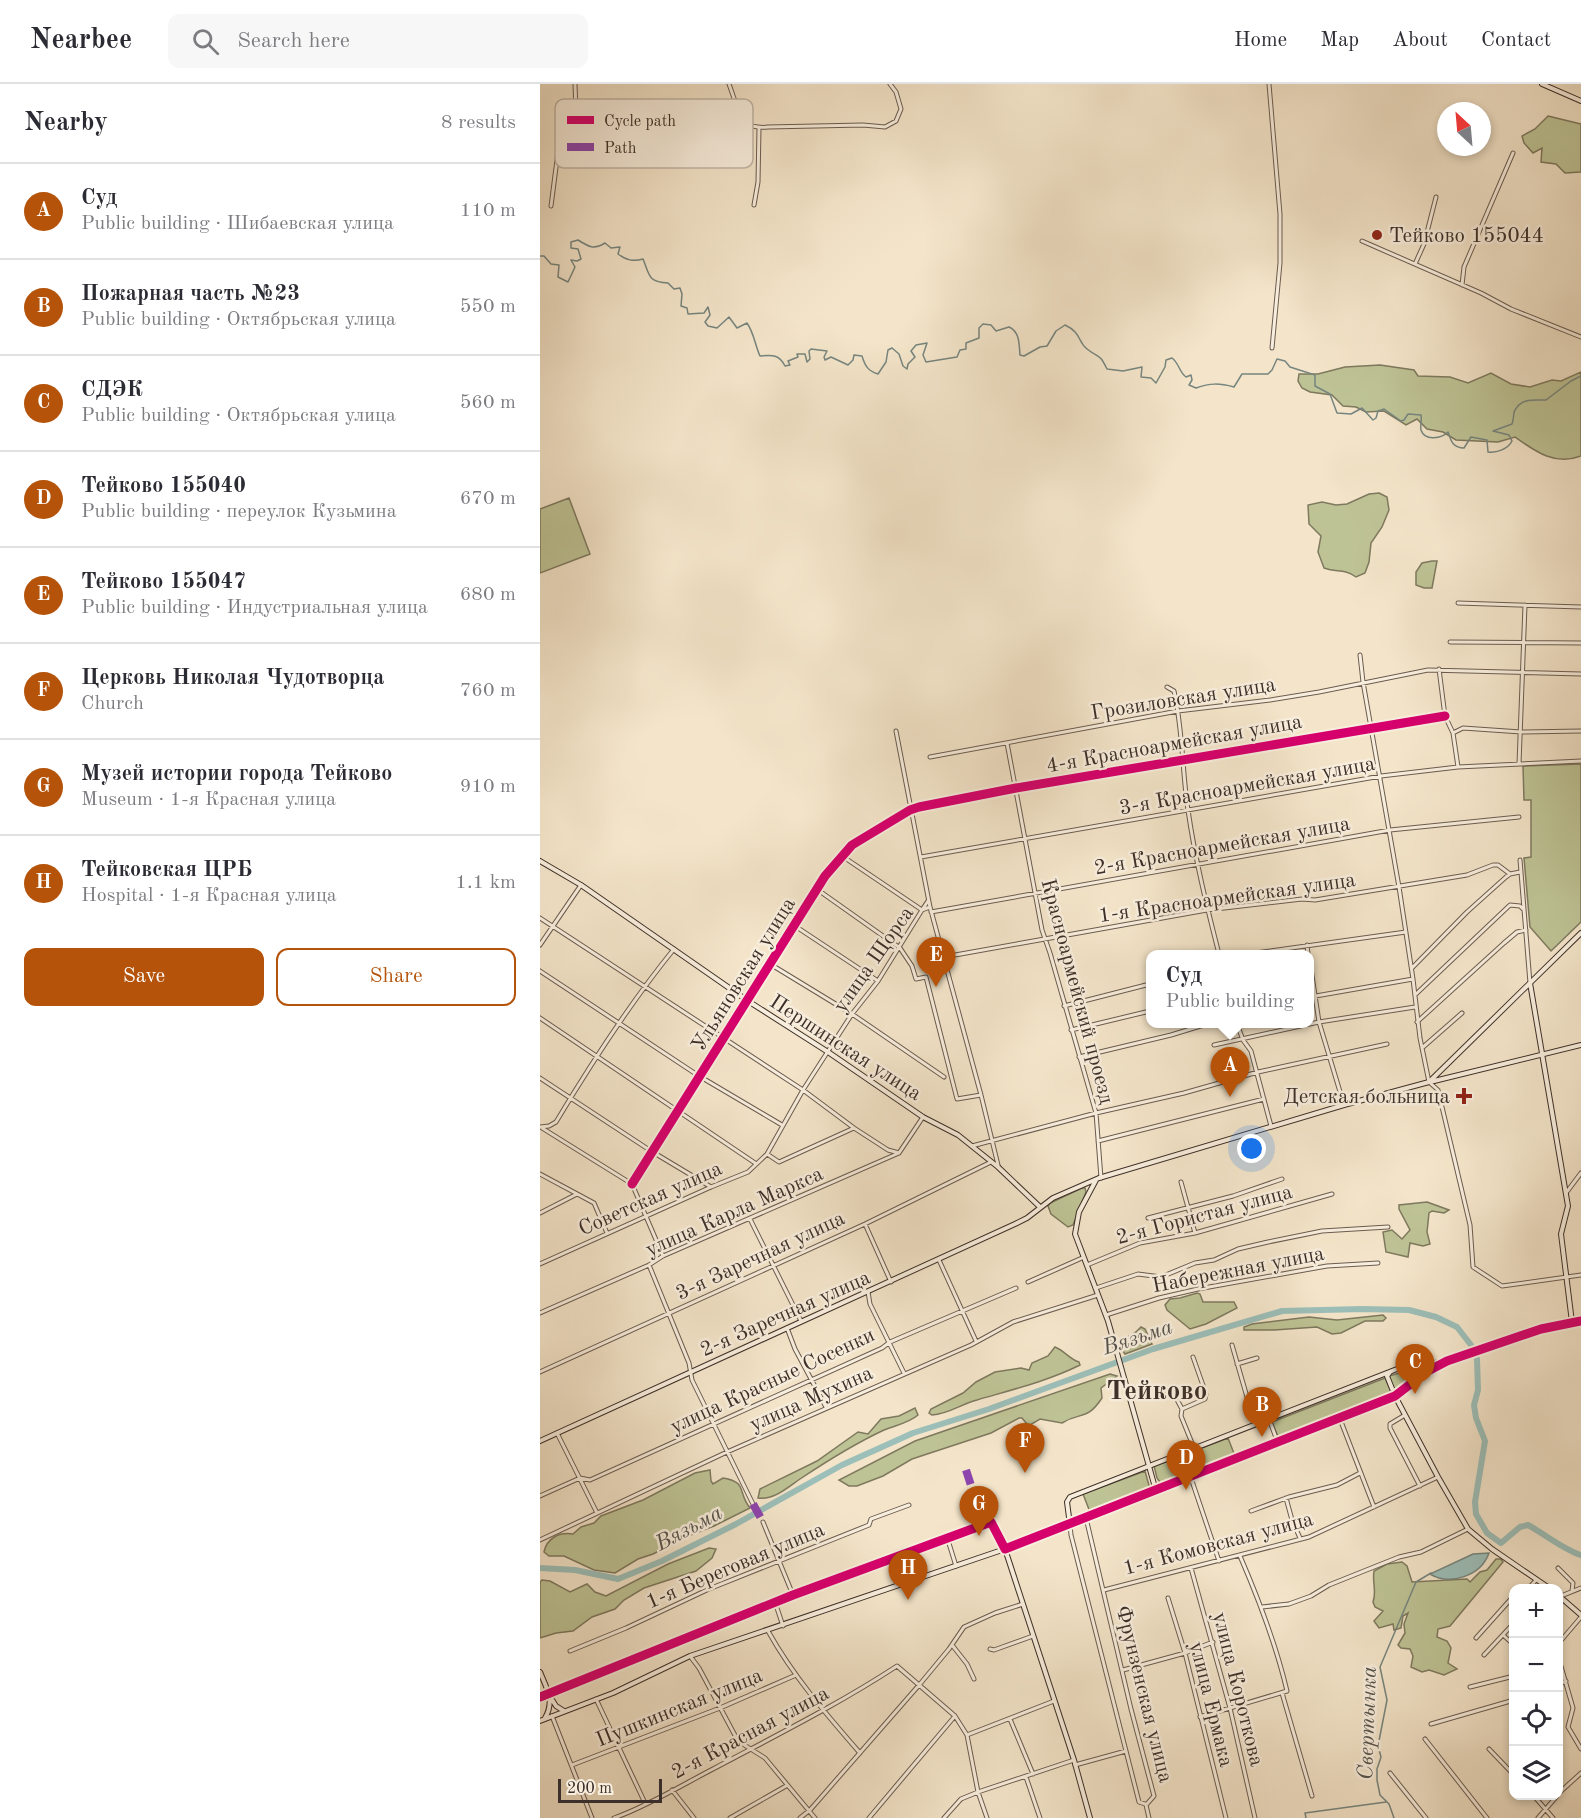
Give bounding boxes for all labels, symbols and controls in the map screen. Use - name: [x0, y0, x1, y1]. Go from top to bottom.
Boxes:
- search box: [168, 14, 588, 68]
- icon: search: [189, 25, 222, 58]
- text: Nearbee: [30, 27, 132, 55]
- text: Search here: [237, 30, 350, 52]
- text: Home: [1234, 30, 1287, 51]
- text: Map: [1320, 30, 1359, 51]
- text: About: [1392, 30, 1448, 51]
- text: Contact: [1481, 30, 1551, 51]
- legend: [555, 99, 753, 168]
- north arrow: [1437, 102, 1491, 156]
- text: Nearby: [24, 110, 108, 136]
- text: 8 results: [441, 113, 516, 133]
- text: Cycle path: [604, 114, 676, 130]
- text: Path: [604, 141, 637, 157]
- text: Суд: [81, 187, 117, 209]
- text: A: [36, 201, 51, 221]
- text: 110 m: [460, 201, 516, 221]
- text: Public building · Шибаевская улица: [81, 214, 394, 234]
- place label: Тейково 155044: [1389, 226, 1544, 247]
- marker: Тейково 155044: [1370, 228, 1384, 242]
- text: Пожарная часть №23: [81, 283, 300, 305]
- text: B: [36, 297, 51, 317]
- text: 550 m: [460, 297, 516, 317]
- text: Public building · Октябрьская улица: [81, 310, 396, 330]
- text: СДЭК: [81, 379, 143, 401]
- text: C: [37, 393, 50, 413]
- text: 560 m: [460, 393, 516, 413]
- text: Public building · Октябрьская улица: [81, 406, 396, 426]
- text: Тейково 155040: [81, 475, 246, 497]
- text: D: [36, 489, 51, 509]
- text: 670 m: [460, 489, 516, 509]
- text: Public building · переулок Кузьмина: [81, 502, 397, 522]
- text: Тейково 155047: [81, 571, 246, 593]
- text: E: [37, 585, 50, 605]
- text: 680 m: [460, 585, 516, 605]
- text: Public building · Индустриальная улица: [81, 598, 428, 618]
- text: Церковь Николая Чудотворца: [81, 667, 385, 689]
- street label: Грозиловская улица: [1089, 674, 1277, 724]
- text: F: [37, 681, 50, 701]
- text: 760 m: [460, 681, 516, 701]
- text: Church: [81, 694, 144, 714]
- street label: 4-я Красноармейская улица: [1045, 712, 1304, 777]
- street label: 3-я Красноармейская улица: [1118, 754, 1377, 819]
- text: Музей истории города Тейково: [81, 763, 392, 785]
- text: G: [36, 777, 51, 797]
- text: 910 m: [460, 777, 516, 797]
- text: Museum · 1-я Красная улица: [81, 790, 336, 810]
- street label: 2-я Красноармейская улица: [1093, 814, 1352, 879]
- text: Тейковская ЦРБ: [81, 859, 252, 881]
- street label: 1-я Красноармейская улица: [1097, 870, 1357, 927]
- text: H: [35, 873, 52, 893]
- text: 1.1 km: [455, 873, 516, 893]
- street label: Красноармейский проезд: [1036, 877, 1117, 1107]
- text: Hospital · 1-я Красная улица: [81, 886, 337, 906]
- street label: Ульяновская улица: [688, 894, 800, 1055]
- street label: улица Щорса: [830, 903, 918, 1017]
- pin: E: [916, 938, 956, 987]
- button: Save: [24, 948, 264, 1006]
- button: Share: [276, 948, 516, 1006]
- popup: [1146, 950, 1314, 1028]
- text: Суд: [1166, 965, 1202, 987]
- street label: Першинская улица: [765, 991, 925, 1105]
- text: Public building: [1166, 992, 1294, 1012]
- pin: A: [1210, 1048, 1250, 1097]
- place label: Детская больница: [1283, 1087, 1450, 1108]
- marker: Детская больница: [1455, 1087, 1473, 1105]
- your location: [1237, 1134, 1266, 1163]
- street label: Советская улица: [576, 1158, 726, 1240]
- street label: улица Карла Маркса: [643, 1164, 827, 1261]
- street label: 2-я Гористая улица: [1114, 1182, 1295, 1249]
- street label: 3-я Заречная улица: [673, 1208, 848, 1305]
- street label: Набережная улица: [1150, 1243, 1326, 1297]
- street label: 2-я Заречная улица: [697, 1267, 874, 1361]
- water label: Вязьма: [1099, 1316, 1176, 1360]
- street label: улица Красные Сосенки: [667, 1325, 878, 1438]
- pin: C: [1396, 1344, 1434, 1394]
- street label: улица Мухина: [747, 1363, 876, 1436]
- district label: Тейково: [1107, 1378, 1207, 1405]
- pin: B: [1242, 1388, 1282, 1437]
- pin: F: [1006, 1424, 1044, 1473]
- pin: D: [1166, 1440, 1206, 1490]
- pin: G: [960, 1486, 998, 1536]
- water label: Вязьма: [651, 1502, 726, 1556]
- street label: 1-я Комовская улица: [1121, 1509, 1316, 1580]
- street label: 1-я Береговая улица: [643, 1519, 828, 1613]
- pin: H: [888, 1550, 928, 1600]
- map controls: [1509, 1584, 1563, 1800]
- button: +: [1509, 1584, 1563, 1638]
- street label: Фрунзенская улица: [1111, 1604, 1176, 1785]
- street label: улица Короткова: [1208, 1610, 1267, 1769]
- button: −: [1509, 1638, 1563, 1692]
- street label: улица Ермака: [1185, 1640, 1236, 1769]
- street label: Пушкинская улица: [593, 1665, 766, 1751]
- water label: Свертынка: [1355, 1665, 1381, 1780]
- street label: 2-я Красная улица: [669, 1683, 833, 1784]
- button: locate: [1509, 1692, 1563, 1746]
- button: layers: [1509, 1746, 1563, 1800]
- scale bar: [558, 1776, 662, 1804]
- text: 200 m: [567, 1781, 612, 1797]

